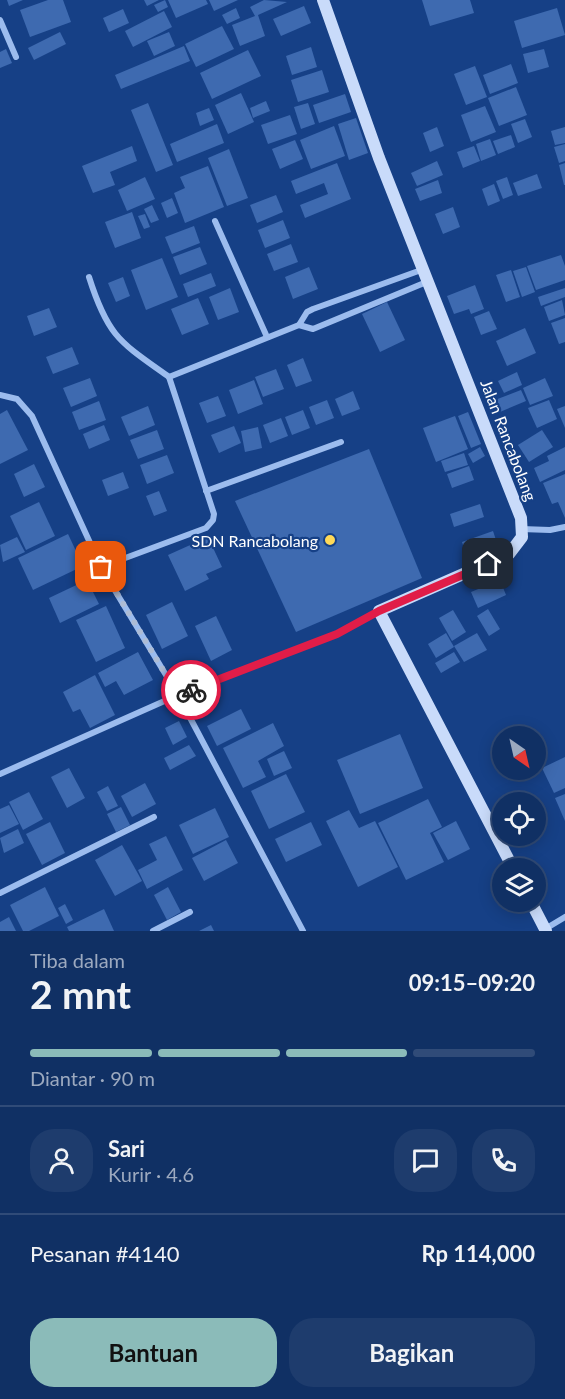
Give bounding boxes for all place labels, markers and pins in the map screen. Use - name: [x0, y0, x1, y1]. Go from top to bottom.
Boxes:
- place label: SDN Rancabolang: [191, 531, 318, 550]
- marker: SDN Rancabolang: [323, 533, 337, 547]
- pin: [462, 538, 513, 589]
- pin: [75, 541, 126, 592]

